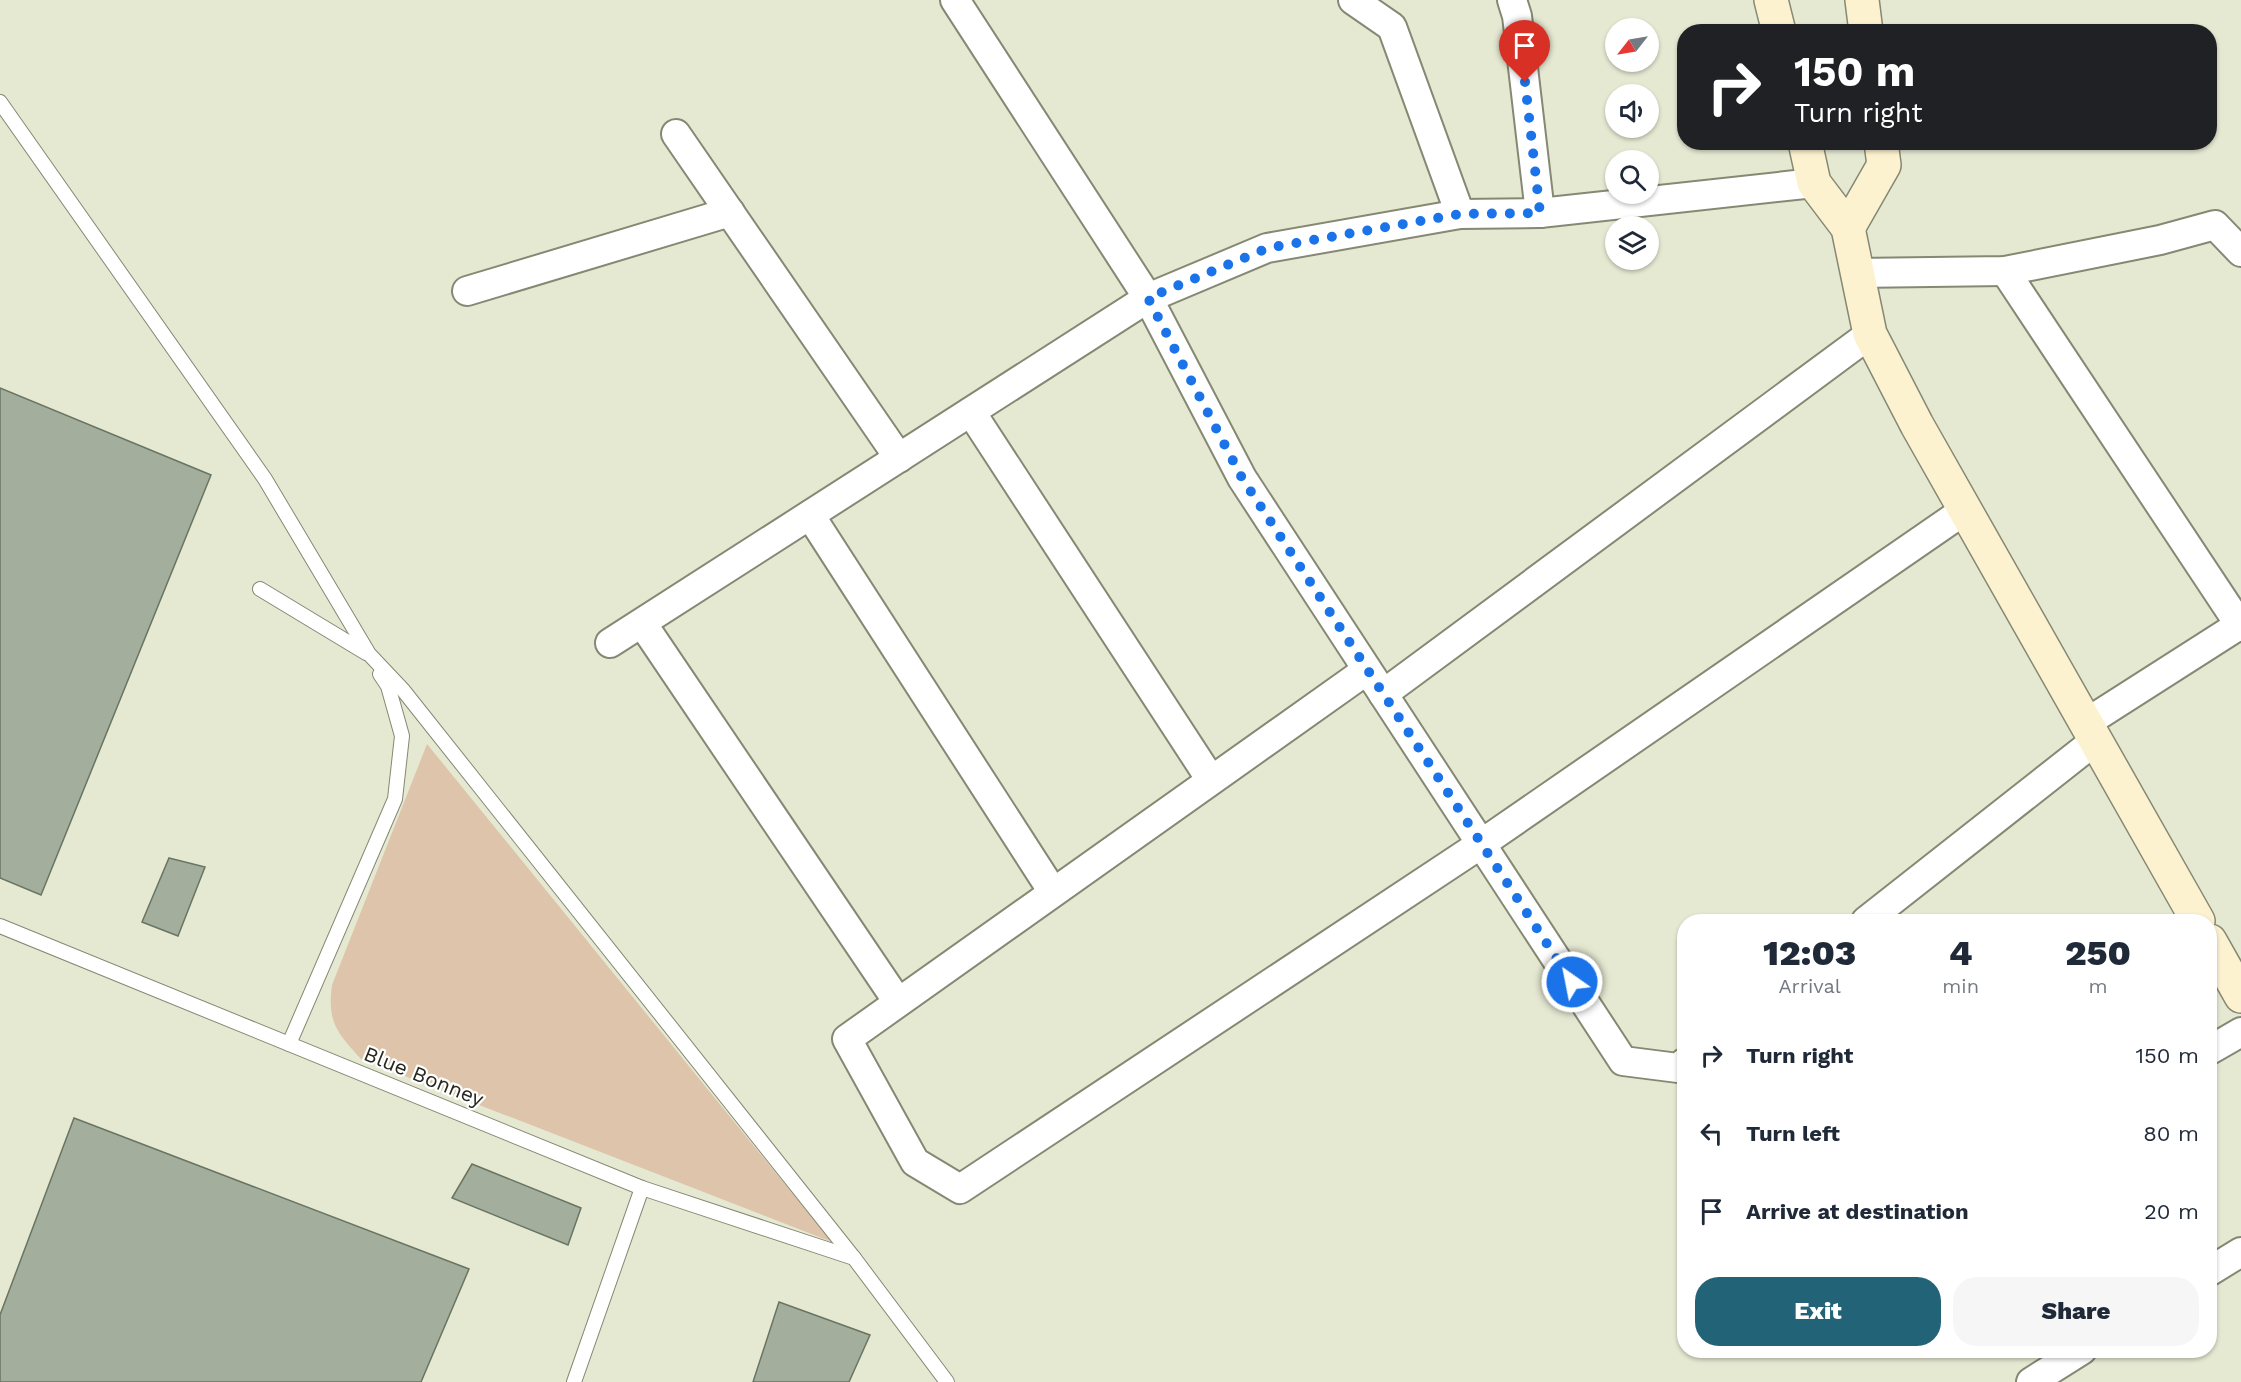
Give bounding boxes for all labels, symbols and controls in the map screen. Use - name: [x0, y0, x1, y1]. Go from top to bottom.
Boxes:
- north arrow: [1605, 18, 1659, 72]
- map controls: [1605, 18, 1659, 270]
- pin: [1499, 20, 1550, 82]
- icon: arrive: [1508, 29, 1541, 62]
- text: 150 m: [1794, 47, 1915, 96]
- icon: right: [1695, 48, 1773, 126]
- button: sound: [1605, 84, 1659, 138]
- text: Turn right: [1794, 97, 1923, 129]
- button: search: [1605, 150, 1659, 204]
- button: layers: [1605, 216, 1659, 270]
- text: 12:03: [1763, 932, 1856, 974]
- text: 4: [1949, 932, 1973, 974]
- text: 250: [2065, 932, 2131, 974]
- position arrow: [1540, 950, 1604, 1014]
- text: Arrival: [1778, 974, 1841, 998]
- text: min: [1942, 974, 1979, 998]
- text: m: [2088, 974, 2108, 998]
- icon: right: [1695, 1039, 1728, 1072]
- street label: Blue Bonney: [360, 1041, 488, 1111]
- text: Turn right: [1746, 1043, 1853, 1068]
- text: 150 m: [2135, 1043, 2199, 1068]
- icon: left: [1695, 1117, 1728, 1150]
- text: Turn left: [1746, 1121, 1840, 1146]
- text: 80 m: [2143, 1121, 2199, 1146]
- icon: arrive: [1695, 1195, 1728, 1228]
- text: Arrive at destination: [1746, 1199, 1969, 1224]
- text: 20 m: [2144, 1199, 2199, 1224]
- button: Exit: [1695, 1277, 1941, 1346]
- button: Share: [1953, 1277, 2199, 1346]

